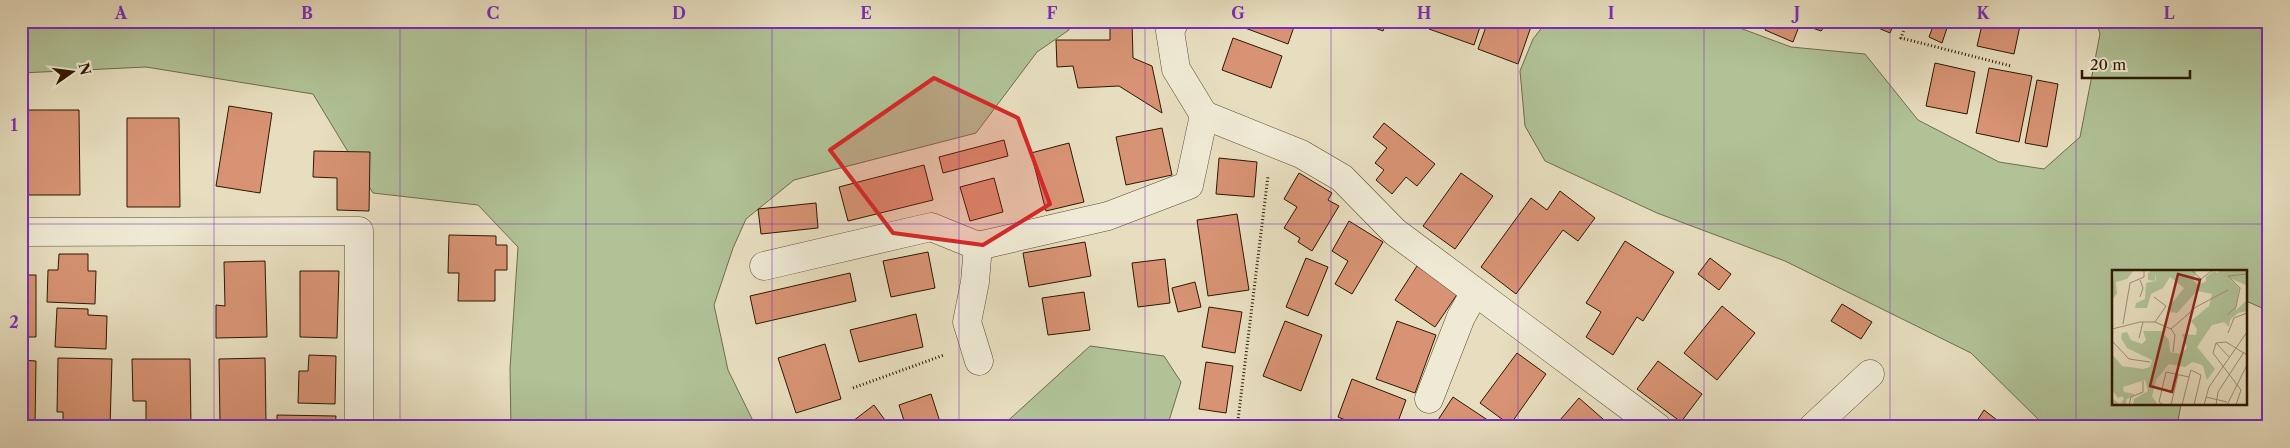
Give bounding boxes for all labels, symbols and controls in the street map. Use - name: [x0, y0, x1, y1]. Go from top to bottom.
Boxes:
- text: A: [114, 3, 128, 23]
- text: B: [301, 3, 313, 23]
- text: C: [487, 3, 499, 23]
- text: D: [672, 3, 686, 23]
- text: E: [860, 3, 872, 23]
- text: F: [1047, 3, 1058, 23]
- text: G: [1231, 3, 1245, 23]
- text: H: [1417, 3, 1431, 23]
- text: I: [1608, 3, 1615, 23]
- text: J: [1791, 3, 1800, 23]
- text: K: [1977, 3, 1991, 23]
- text: L: [2163, 3, 2175, 23]
- north arrow: [48, 48, 98, 98]
- scale bar: [2082, 48, 2190, 80]
- text: 20 m: [2090, 55, 2126, 74]
- text: N: [74, 61, 95, 77]
- text: 1: [10, 115, 18, 135]
- inset map: [2112, 270, 2248, 406]
- text: 2: [9, 312, 19, 332]

